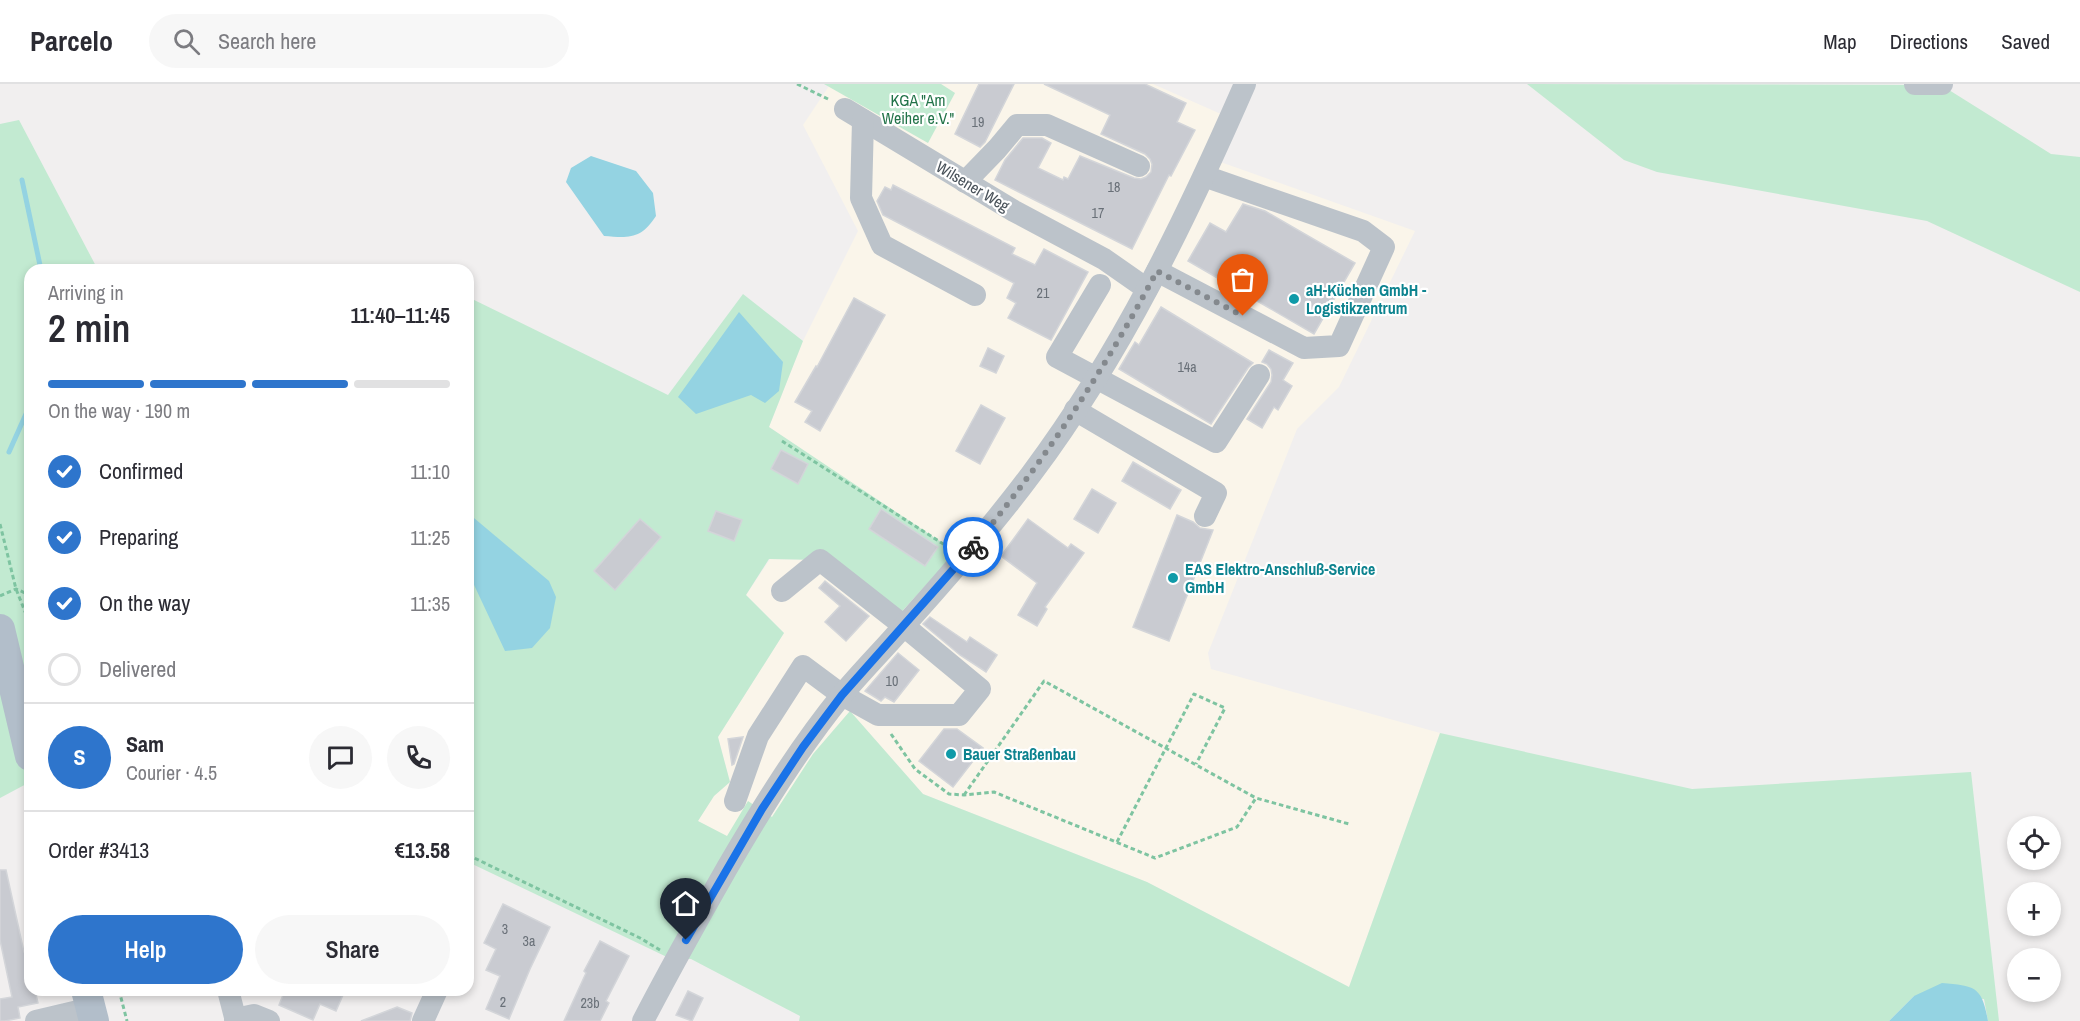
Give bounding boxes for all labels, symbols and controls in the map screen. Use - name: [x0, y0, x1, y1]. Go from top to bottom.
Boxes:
- search box: [149, 14, 569, 68]
- text: Parcelo: [30, 22, 113, 60]
- icon: search: [170, 25, 203, 58]
- text: Search here: [218, 26, 316, 56]
- text: Map: [1823, 27, 1857, 56]
- text: Directions: [1890, 27, 1968, 56]
- text: Saved: [2001, 27, 2050, 56]
- park label: KGA "Am Weiher e.V.": [882, 89, 955, 129]
- house number: 19: [972, 113, 984, 131]
- street label: Wilsener Weg: [932, 155, 1014, 217]
- house number: 18: [1108, 178, 1120, 196]
- house number: 17: [1092, 204, 1104, 222]
- pin: [1217, 254, 1268, 316]
- icon: bag: [1226, 263, 1259, 296]
- text: Arriving in: [48, 279, 124, 306]
- place label: aH-Küchen GmbH - Logistikzentrum: [1306, 279, 1427, 319]
- house number: 21: [1037, 284, 1050, 302]
- marker: aH-Küchen GmbH - Logistikzentrum: [1287, 292, 1301, 306]
- text: 11:40–11:45: [351, 300, 450, 330]
- text: 2 min: [48, 302, 130, 354]
- house number: 14a: [1177, 358, 1197, 376]
- text: On the way · 190 m: [48, 397, 190, 424]
- icon: check: [48, 455, 81, 488]
- text: Confirmed: [99, 456, 183, 486]
- text: 11:10: [410, 458, 450, 485]
- courier: [943, 517, 1003, 577]
- icon: check: [48, 521, 81, 554]
- text: Preparing: [99, 522, 178, 552]
- text: 11:25: [410, 524, 450, 551]
- icon: bike: [957, 531, 990, 564]
- place label: EAS Elektro-Anschluß-Service GmbH: [1185, 558, 1375, 598]
- marker: EAS Elektro-Anschluß-Service GmbH: [1166, 571, 1180, 585]
- icon: check: [48, 587, 81, 620]
- text: On the way: [99, 588, 190, 618]
- text: 11:35: [410, 590, 450, 617]
- text: Delivered: [99, 654, 176, 684]
- house number: 10: [886, 672, 898, 690]
- button: chat: [309, 726, 372, 789]
- button: phone: [387, 726, 450, 789]
- text: Sam: [126, 729, 164, 759]
- text: S: [73, 742, 86, 772]
- place label: Bauer Straßenbau: [963, 743, 1076, 765]
- marker: Bauer Straßenbau: [944, 747, 958, 761]
- text: Courier · 4.5: [126, 759, 217, 786]
- map controls: [2007, 816, 2061, 1002]
- button: locate: [2007, 816, 2061, 870]
- text: Order #3413: [48, 835, 149, 865]
- text: €13.58: [395, 835, 450, 865]
- pin: [660, 878, 711, 940]
- button: +: [2007, 882, 2061, 936]
- icon: home: [669, 887, 702, 920]
- button: Help: [48, 915, 243, 984]
- button: Share: [255, 915, 450, 984]
- house number: 3: [502, 920, 508, 938]
- house number: 3a: [523, 932, 536, 950]
- button: −: [2007, 948, 2061, 1002]
- house number: 2: [500, 993, 506, 1011]
- house number: 23b: [580, 994, 600, 1012]

